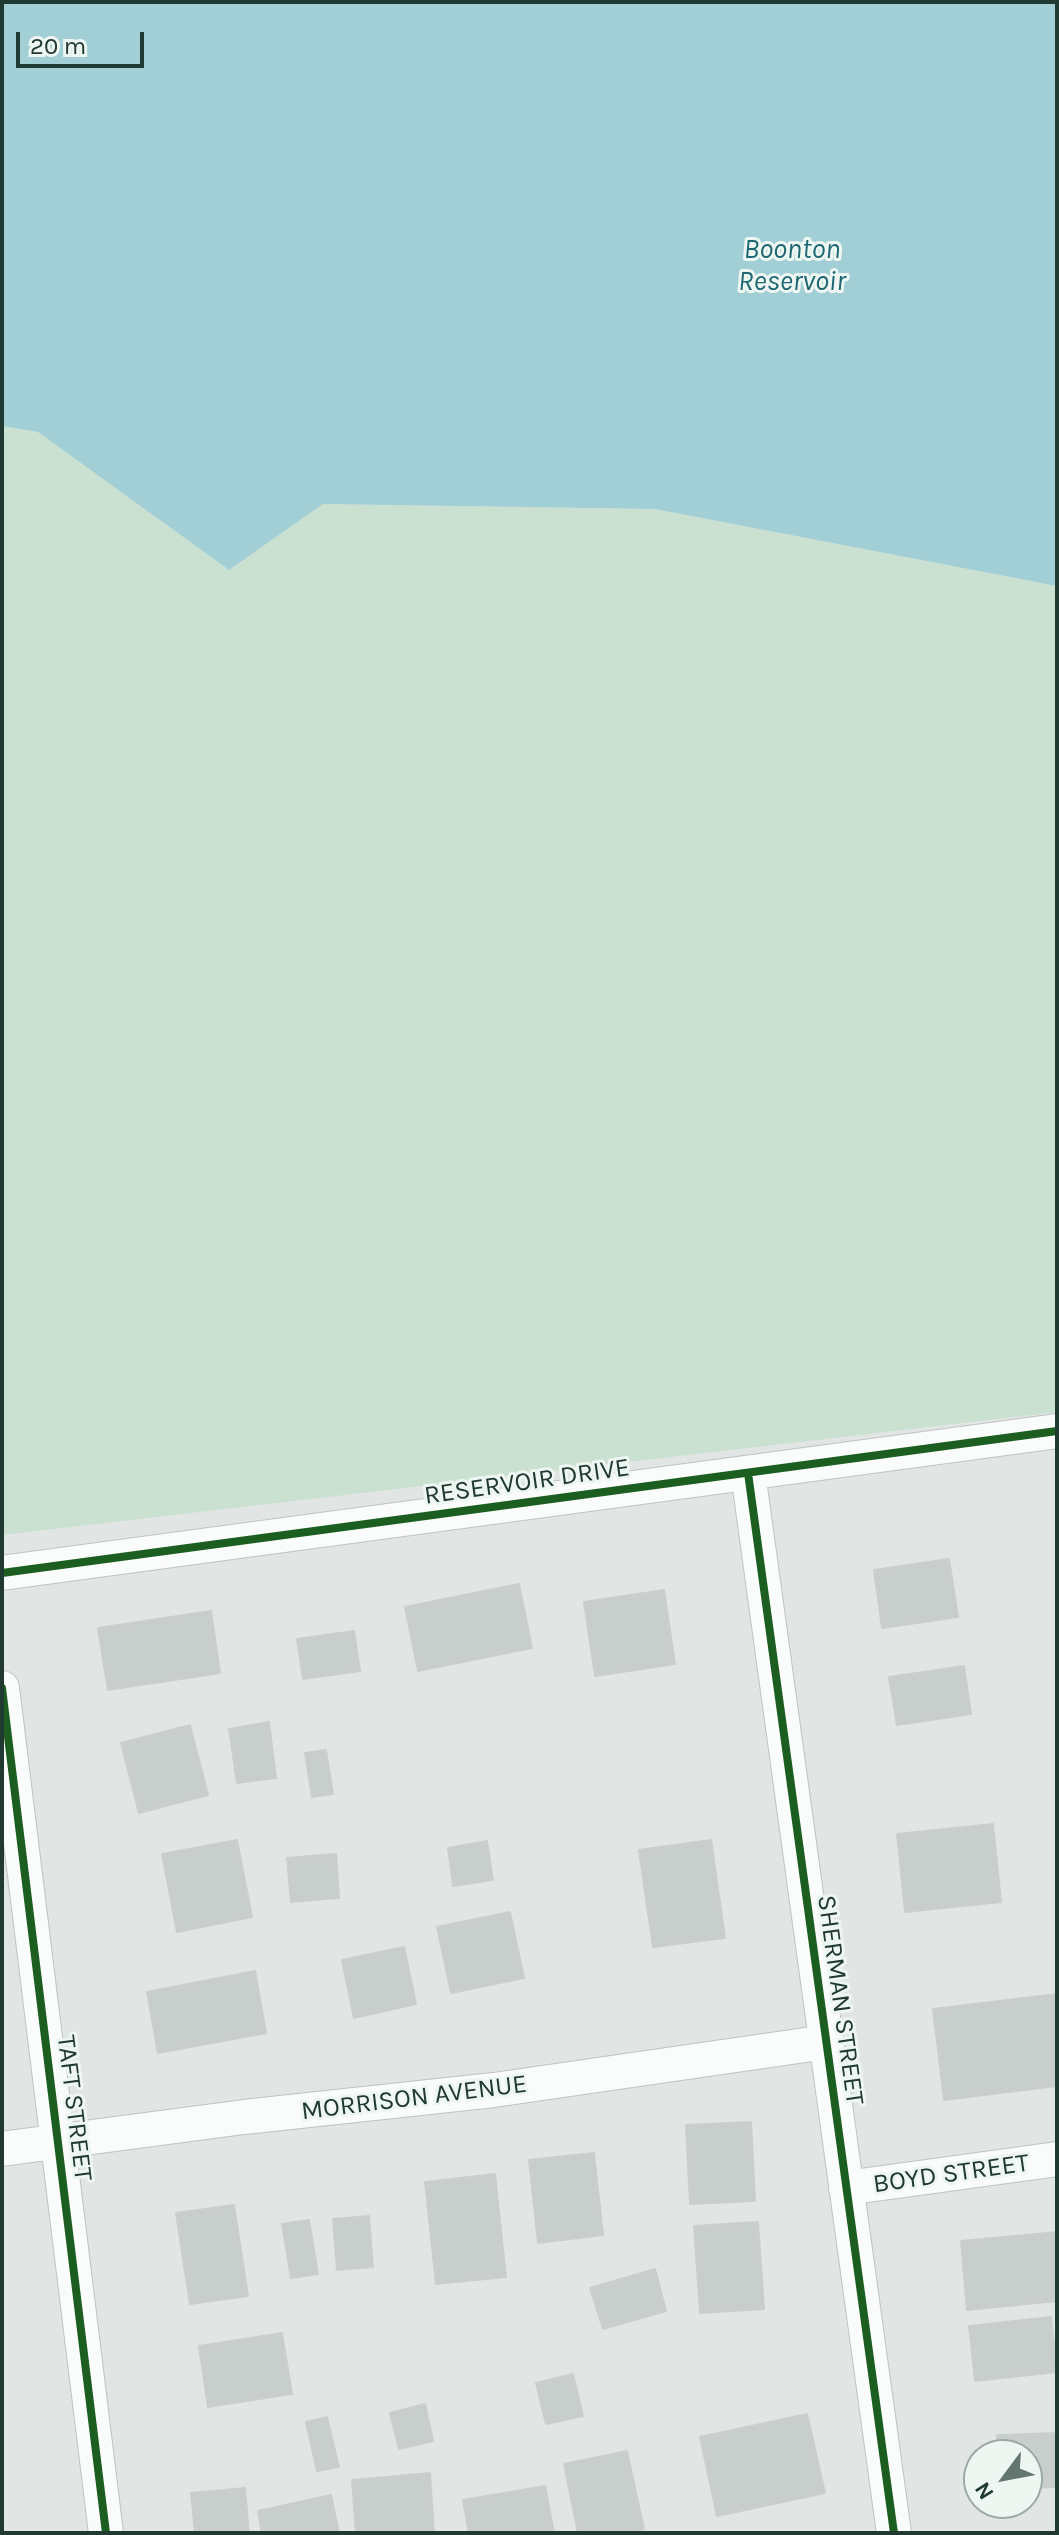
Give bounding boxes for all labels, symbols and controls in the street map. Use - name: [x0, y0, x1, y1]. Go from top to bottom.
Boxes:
- scale bar: [20, 16, 148, 66]
- text: 20 m: [30, 32, 86, 60]
- water label: Boonton Reservoir: [738, 233, 846, 299]
- street label: RESERVOIR DRIVE: [422, 1452, 632, 1512]
- street label: SHERMAN STREET: [810, 1893, 870, 2107]
- street label: TAFT STREET: [50, 2033, 98, 2183]
- street label: MORRISON AVENUE: [299, 2069, 529, 2127]
- street label: BOYD STREET: [871, 2148, 1031, 2200]
- north arrow: [963, 2439, 1043, 2519]
- text: N: [969, 2477, 1000, 2504]

